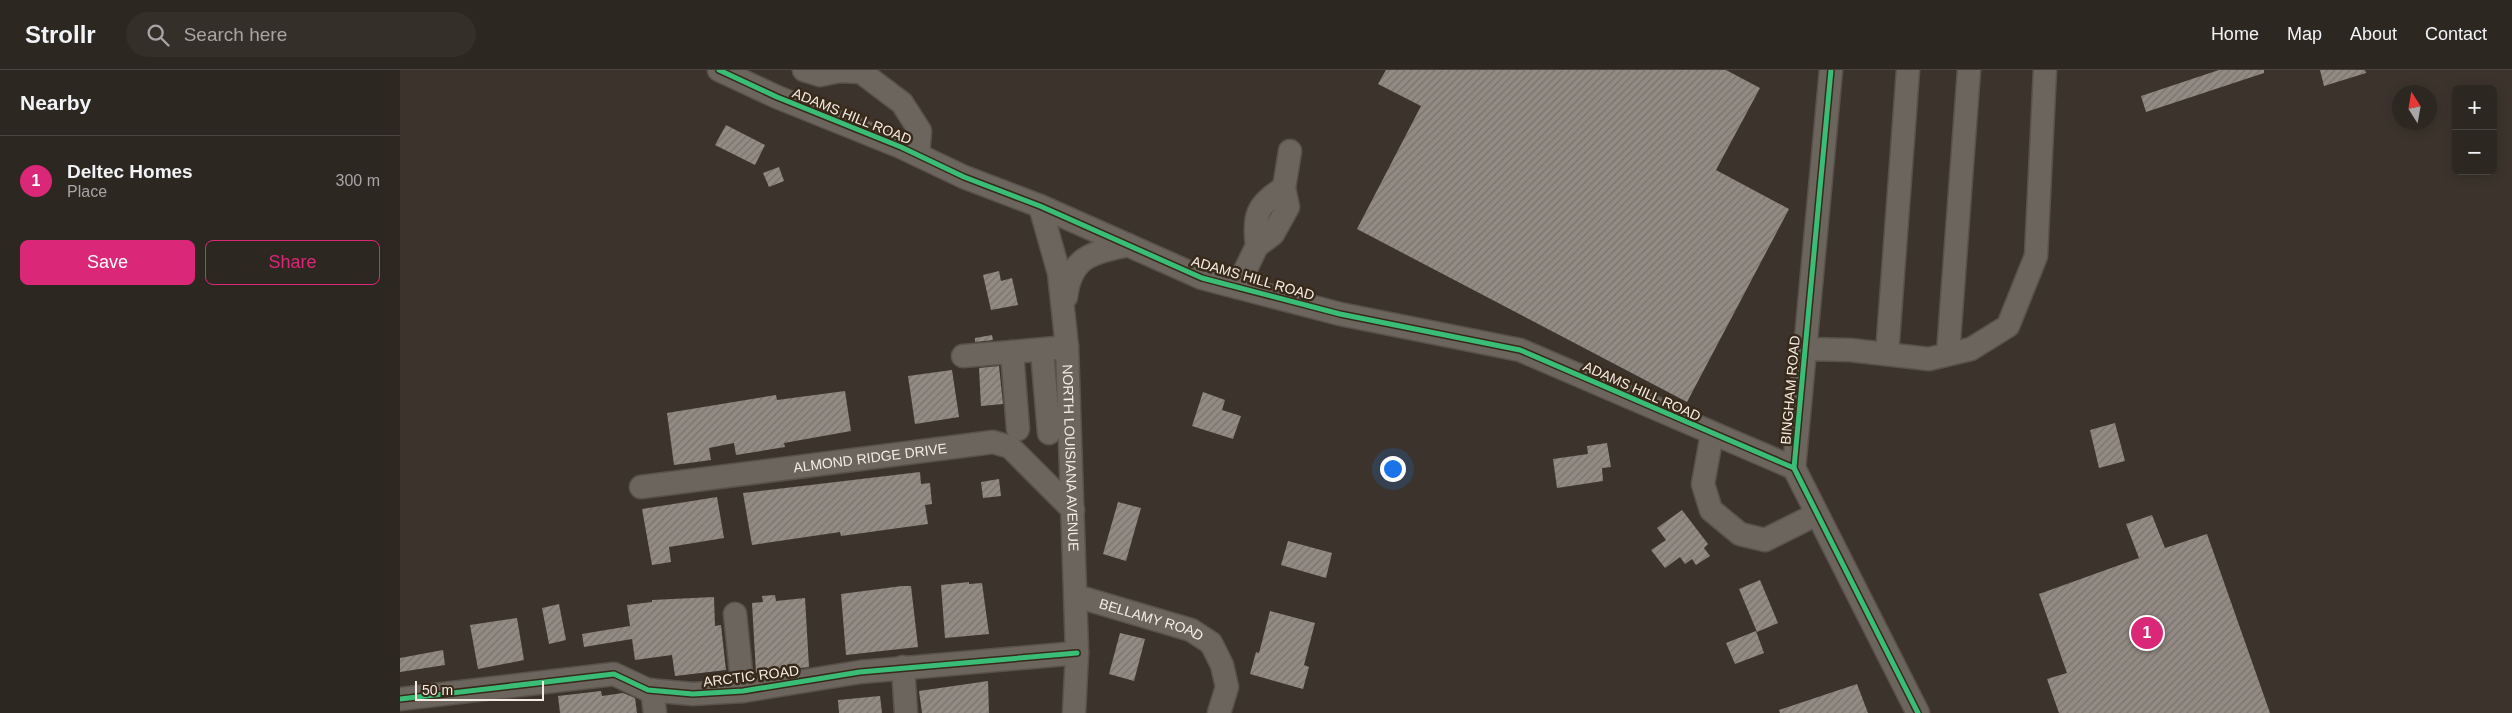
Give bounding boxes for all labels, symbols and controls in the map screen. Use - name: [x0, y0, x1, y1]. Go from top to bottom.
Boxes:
- search box: [126, 12, 476, 57]
- text: Strollr: [25, 21, 96, 48]
- icon: search: [144, 21, 172, 49]
- text: Search here: [184, 24, 287, 45]
- text: Home: [2211, 24, 2259, 44]
- text: Map: [2287, 24, 2322, 44]
- text: About: [2350, 24, 2397, 44]
- text: Contact: [2425, 24, 2487, 44]
- street label: ADAMS HILL ROAD: [790, 85, 914, 147]
- north arrow: [2392, 85, 2437, 130]
- map controls: [2452, 85, 2497, 175]
- button: +: [2452, 85, 2497, 130]
- text: Nearby: [20, 91, 91, 114]
- button: −: [2452, 130, 2497, 175]
- text: Deltec Homes: [67, 161, 193, 182]
- text: 1: [32, 172, 40, 189]
- text: 300 m: [336, 172, 380, 189]
- text: Place: [67, 183, 107, 200]
- button: Save: [20, 240, 195, 285]
- button: Share: [205, 240, 380, 285]
- street label: ADAMS HILL ROAD: [1190, 253, 1316, 303]
- street label: BINGHAM ROAD: [1777, 335, 1803, 445]
- street label: ADAMS HILL ROAD: [1581, 358, 1703, 424]
- street label: NORTH LOUISIANA AVENUE: [1060, 364, 1082, 552]
- street label: ALMOND RIDGE DRIVE: [792, 440, 948, 475]
- your location: [1380, 456, 1406, 482]
- street label: BELLAMY ROAD: [1097, 595, 1207, 644]
- pin: 1: [2131, 614, 2163, 652]
- street label: ARCTIC ROAD: [702, 662, 800, 690]
- scale bar: [415, 678, 544, 701]
- text: 50 m: [422, 682, 453, 698]

